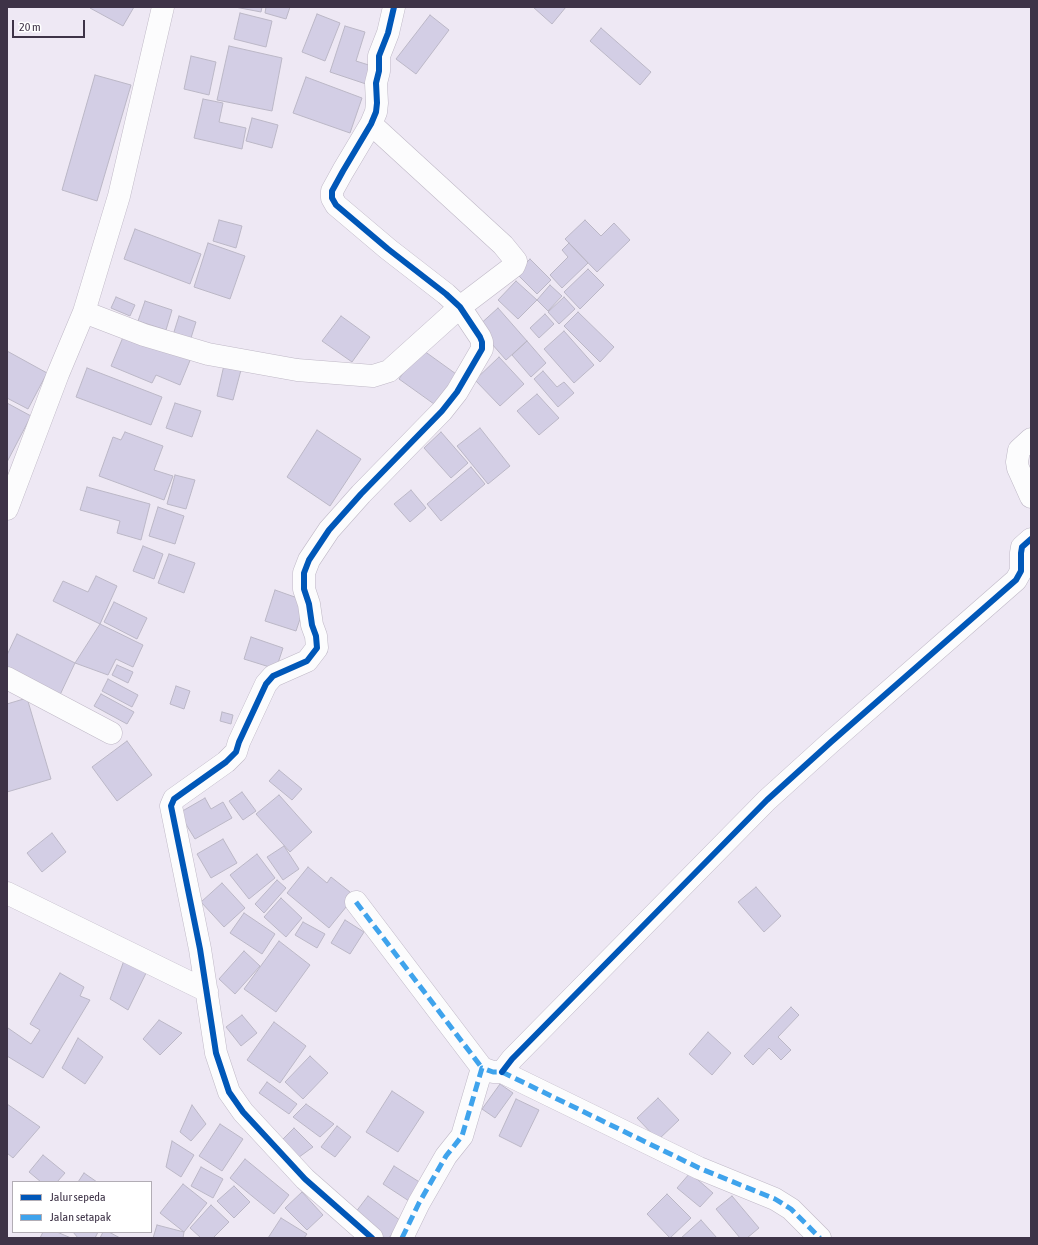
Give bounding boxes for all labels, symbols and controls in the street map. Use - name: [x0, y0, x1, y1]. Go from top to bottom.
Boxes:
- scale bar: [14, 12, 87, 38]
- text: 20 m: [19, 20, 41, 34]
- legend: [12, 1181, 152, 1233]
- text: Jalur sepeda: [50, 1190, 106, 1204]
- text: Jalan setapak: [50, 1210, 111, 1224]

